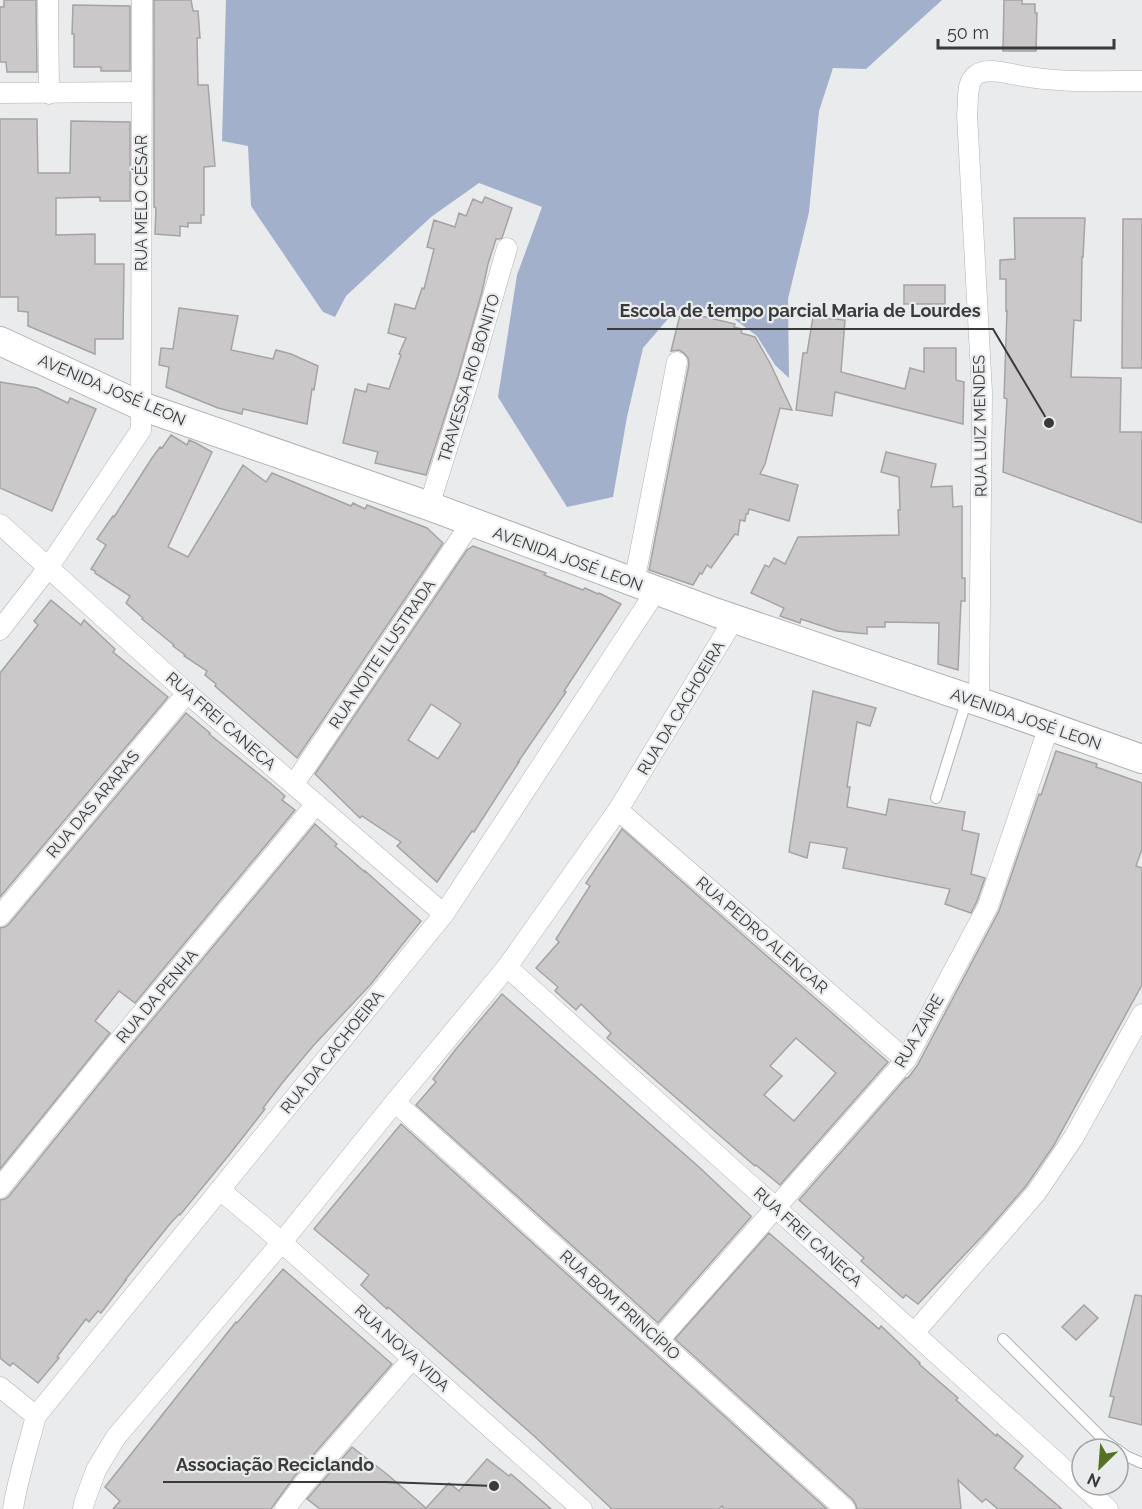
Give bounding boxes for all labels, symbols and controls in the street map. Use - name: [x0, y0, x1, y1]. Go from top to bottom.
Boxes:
- scale bar: [938, 12, 1114, 50]
- text: 50 m: [947, 22, 989, 43]
- street label: RUA MELO CÉSAR: [131, 135, 151, 271]
- street label: TRAVESSA RIO BONITO: [434, 292, 504, 464]
- callout: Escola de tempo parcial Maria de Lourdes: [607, 293, 993, 329]
- text: Escola de tempo parcial Maria de Lourdes: [619, 300, 981, 321]
- street label: AVENIDA JOSÉ LEON: [35, 349, 189, 430]
- street label: RUA LUIZ MENDES: [969, 354, 991, 497]
- street label: AVENIDA JOSÉ LEON: [490, 522, 646, 595]
- street label: RUA NOITE ILUSTRADA: [325, 576, 439, 732]
- street label: RUA DA CACHOEIRA: [633, 637, 729, 778]
- street label: RUA FREI CANECA: [162, 668, 280, 774]
- street label: AVENIDA JOSÉ LEON: [948, 683, 1104, 754]
- street label: RUA DAS ARARAS: [43, 746, 144, 862]
- street label: RUA PEDRO ALENCAR: [692, 873, 832, 997]
- street label: RUA DA PENHA: [112, 945, 202, 1047]
- street label: RUA DA CACHOEIRA: [277, 986, 388, 1117]
- street label: RUA ZAIRE: [890, 991, 948, 1071]
- street label: RUA FREI CANECA: [750, 1183, 866, 1291]
- street label: RUA BOM PRINCÍPIO: [556, 1245, 685, 1364]
- street label: RUA NOVA VIDA: [351, 1300, 453, 1396]
- north arrow: [1070, 1437, 1130, 1497]
- callout: Associação Reciclando: [163, 1446, 386, 1482]
- text: Associação Reciclando: [176, 1454, 374, 1475]
- text: N: [1084, 1469, 1103, 1491]

